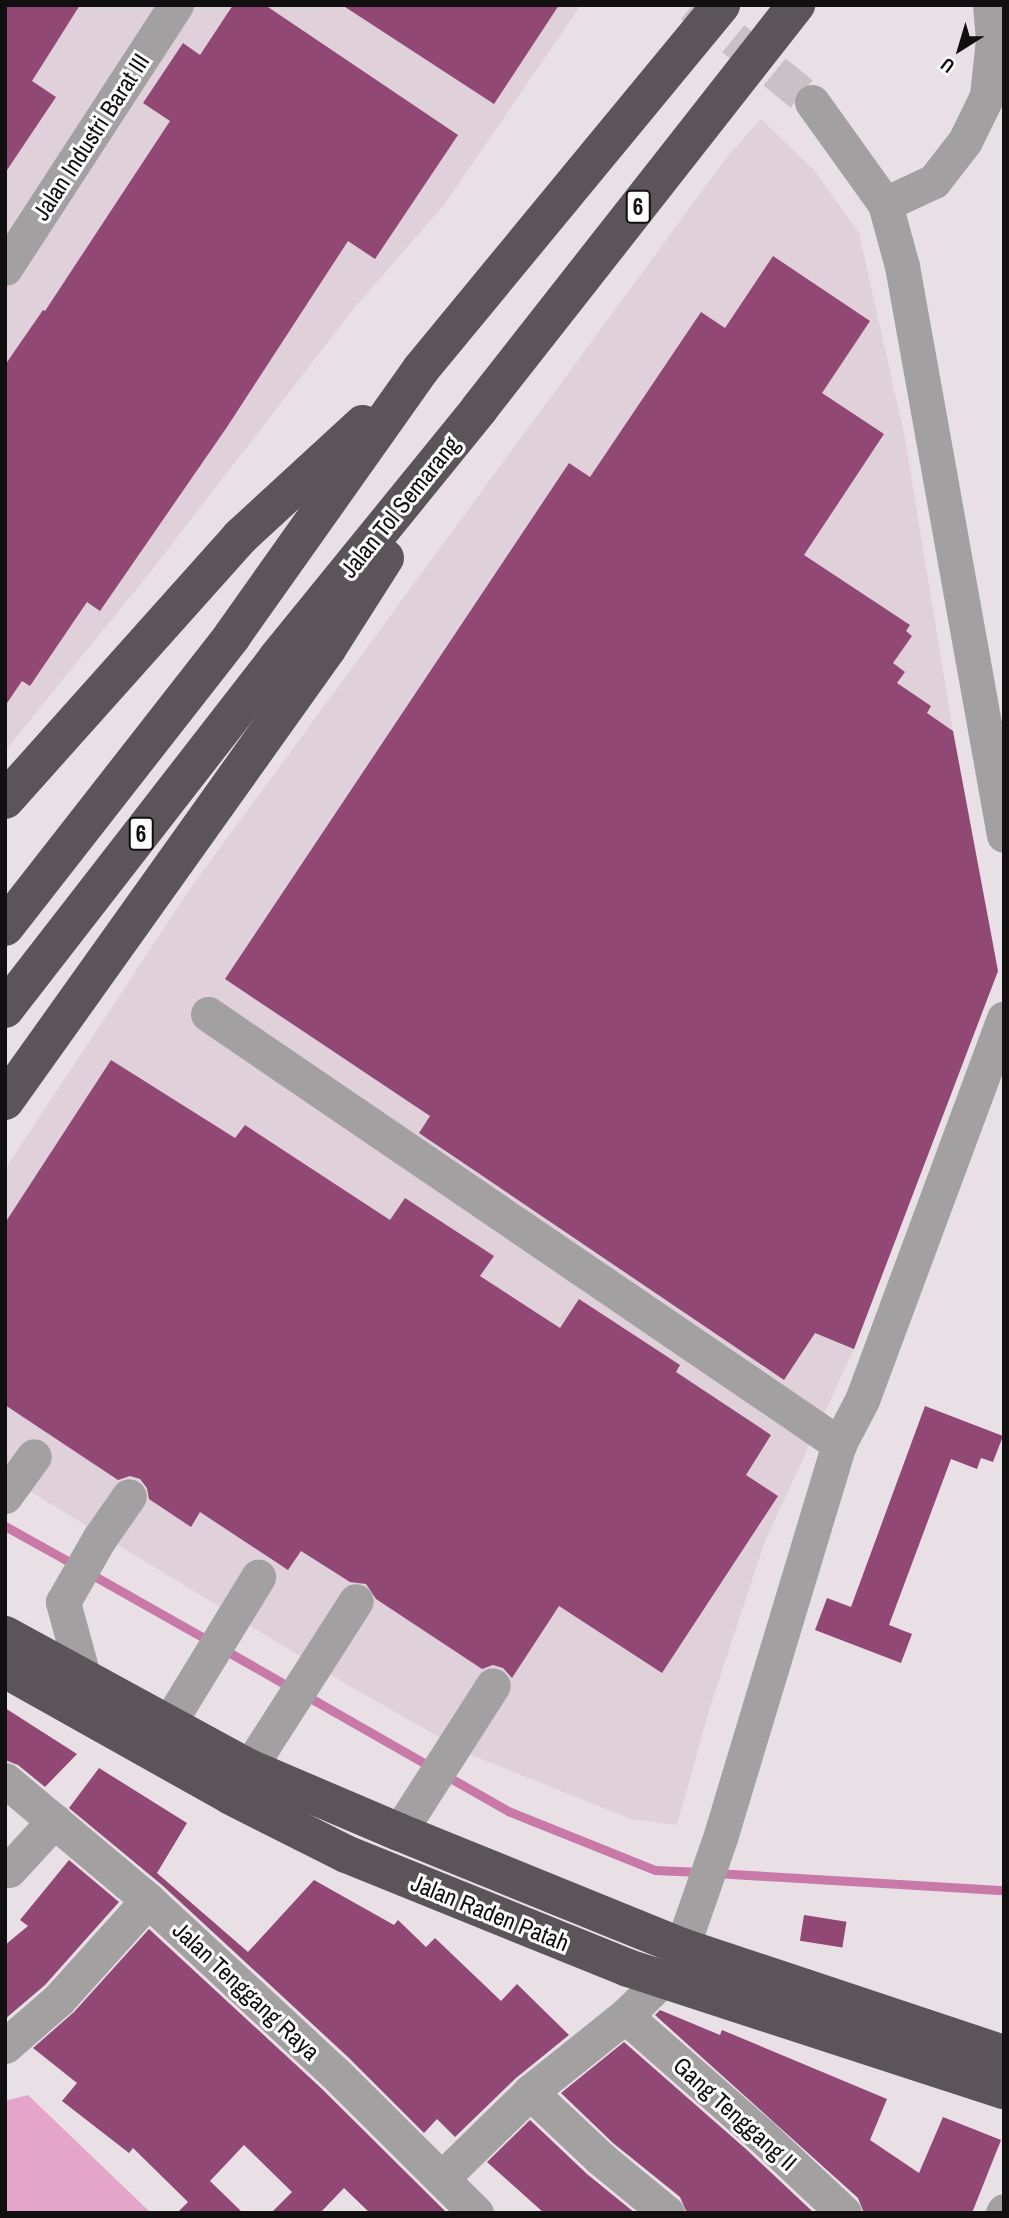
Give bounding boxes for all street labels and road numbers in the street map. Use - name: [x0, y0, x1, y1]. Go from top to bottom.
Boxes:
- street label: Jalan Industri Barat III: [26, 48, 156, 226]
- road number: 6: [626, 188, 650, 227]
- street label: Jalan Tol Semarang: [334, 430, 466, 584]
- road number: 6: [129, 814, 153, 854]
- street label: Jalan Raden Patah: [407, 1868, 573, 1958]
- street label: Jalan Tenggang Raya: [167, 1916, 325, 2066]
- street label: Gang Tenggang II: [667, 2051, 803, 2177]

